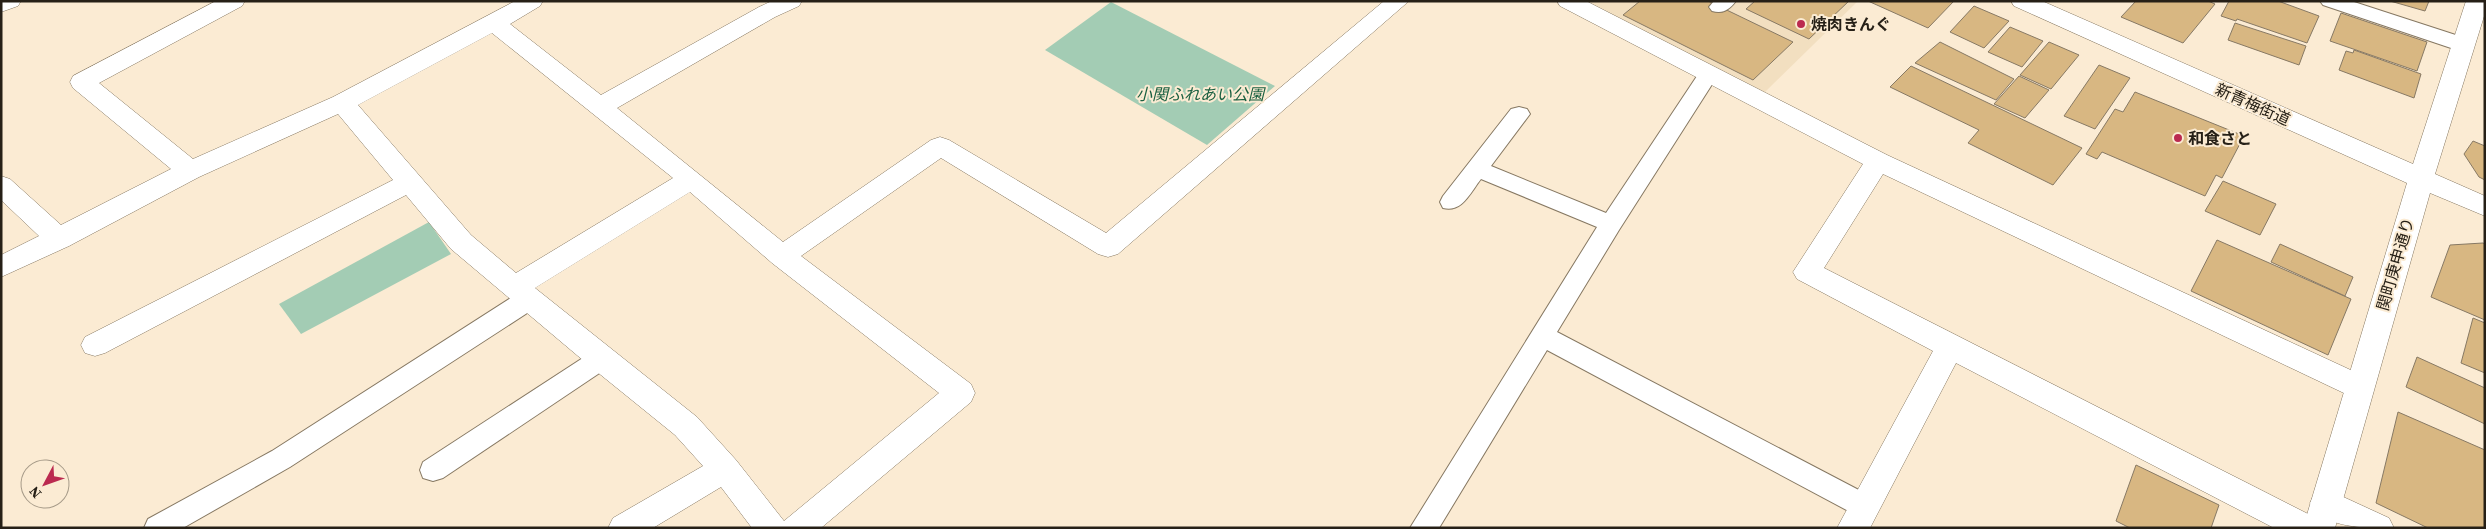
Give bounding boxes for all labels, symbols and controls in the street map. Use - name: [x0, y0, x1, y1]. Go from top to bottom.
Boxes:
- place label: 焼肉きんぐ: [1811, 13, 1891, 35]
- marker: 焼肉きんぐ: [1795, 18, 1807, 30]
- street label: 新青梅街道: [2212, 78, 2294, 130]
- park label: 小関ふれあい公園: [1136, 83, 1266, 105]
- place label: 和食さと: [2188, 127, 2252, 149]
- marker: 和食さと: [2172, 132, 2184, 144]
- street label: 関町庚申通り: [2371, 215, 2419, 313]
- north arrow: [20, 459, 70, 509]
- text: N: [24, 482, 46, 503]

